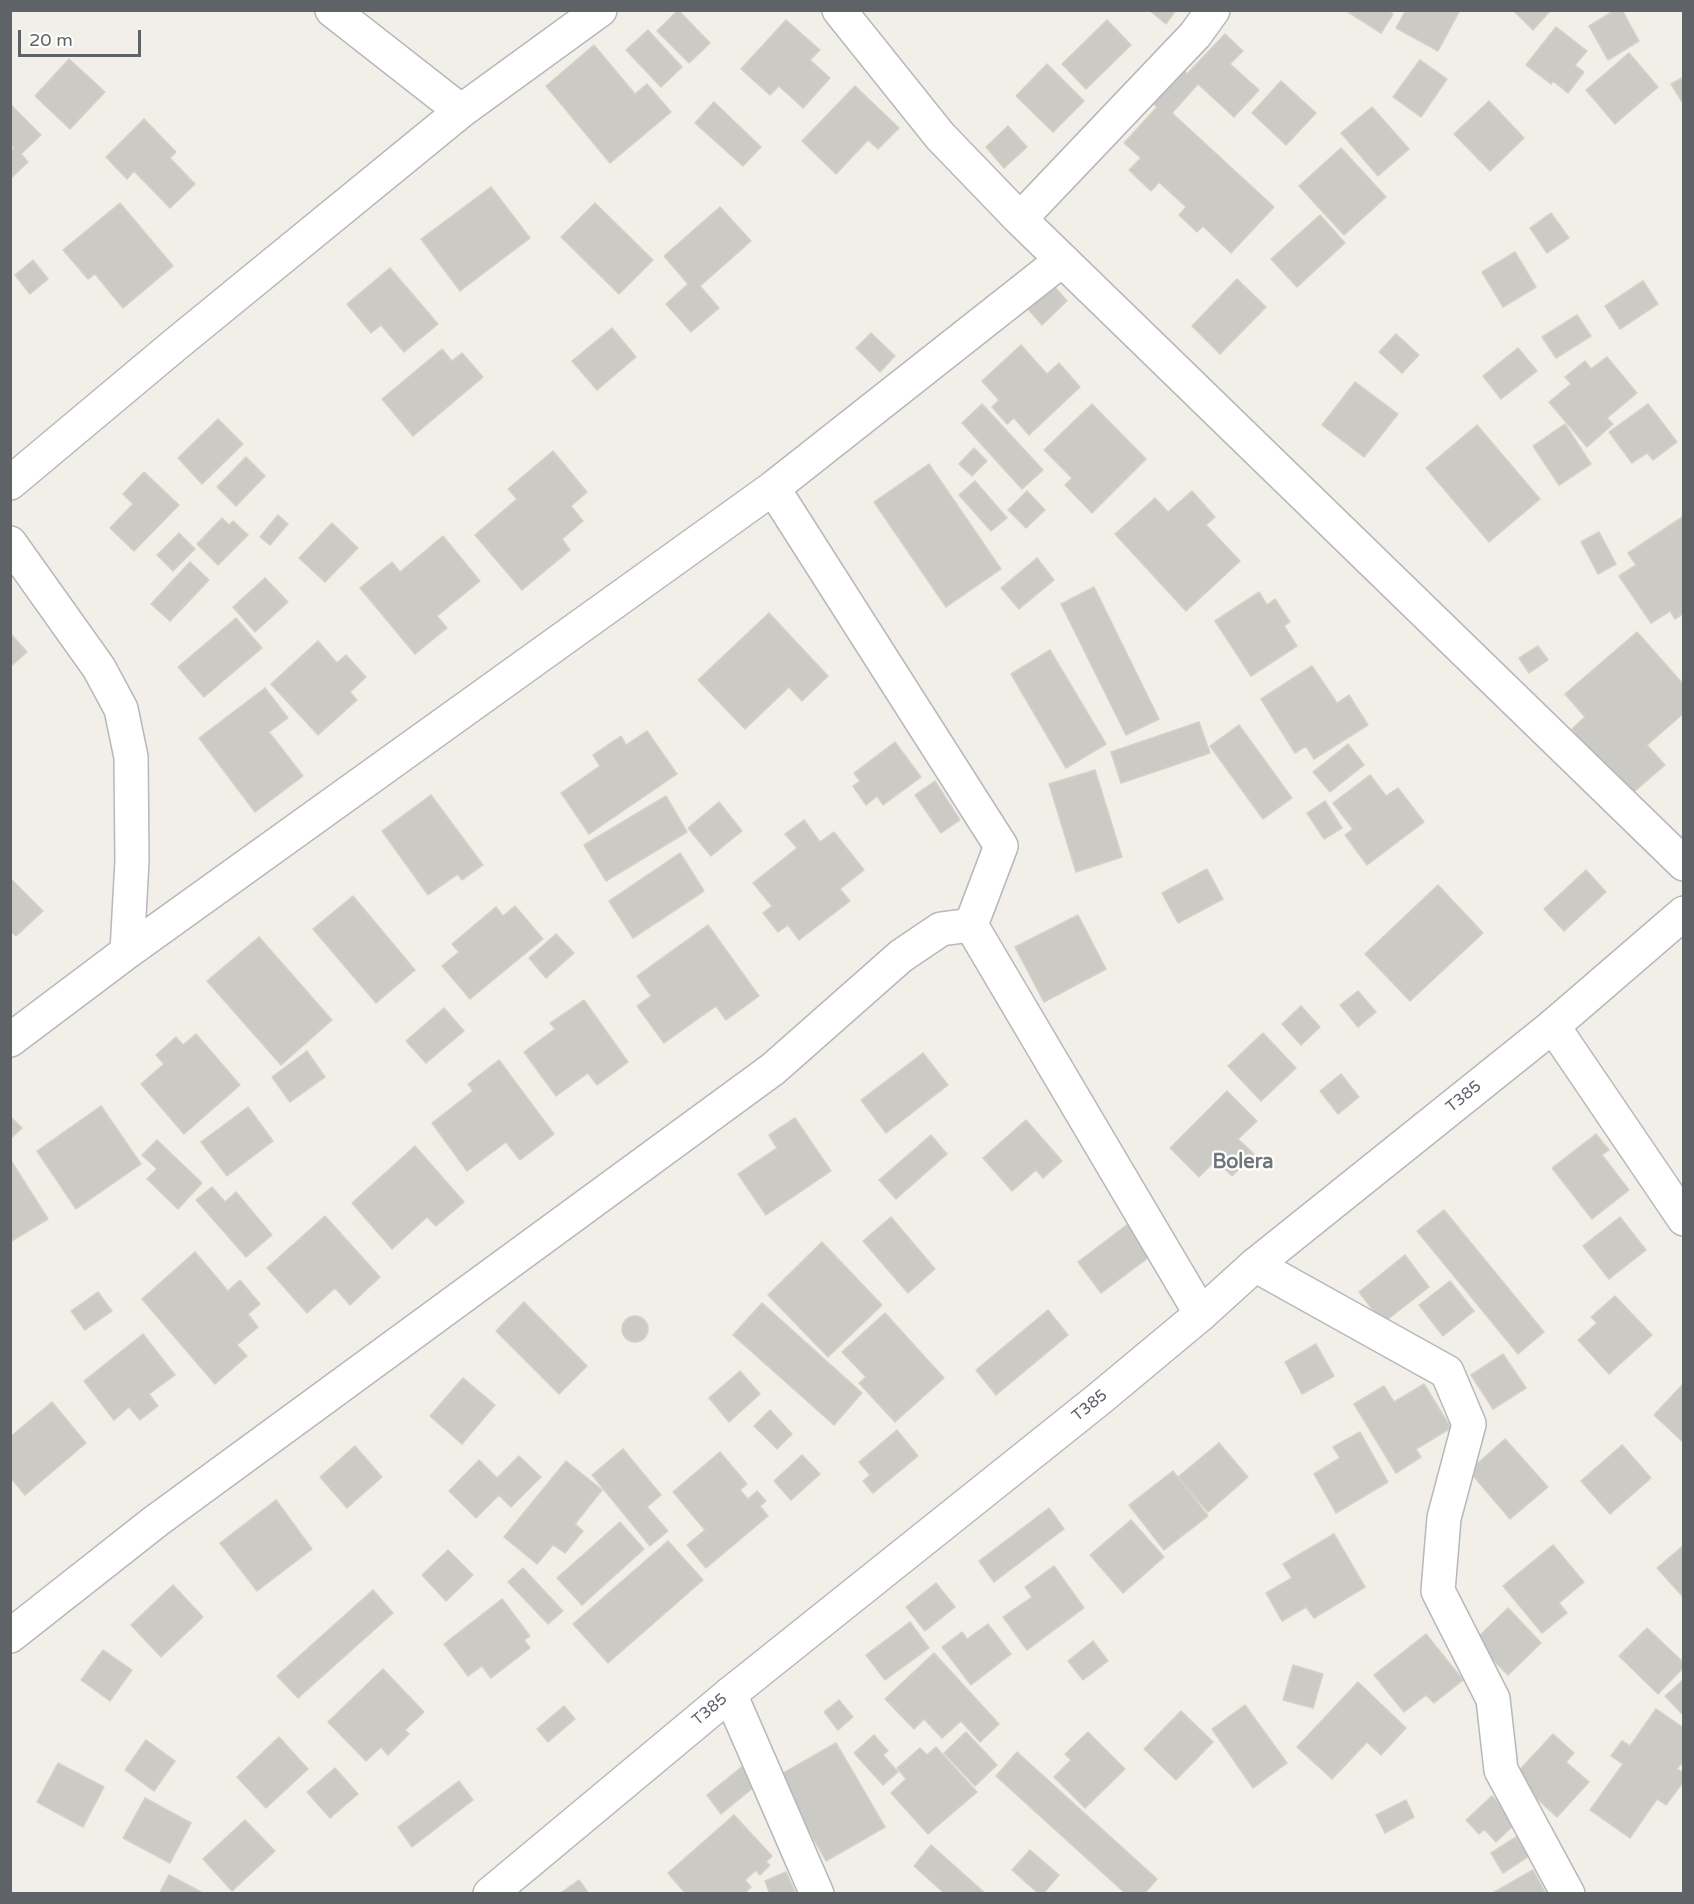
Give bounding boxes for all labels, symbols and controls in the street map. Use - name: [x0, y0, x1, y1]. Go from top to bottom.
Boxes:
- scale bar: [21, 18, 144, 56]
- text: 20 m: [29, 29, 73, 51]
- street label: T385: [1442, 1077, 1486, 1117]
- district label: Bolera: [1212, 1151, 1274, 1175]
- street label: T385: [1068, 1386, 1112, 1426]
- street label: T385: [689, 1690, 731, 1730]

